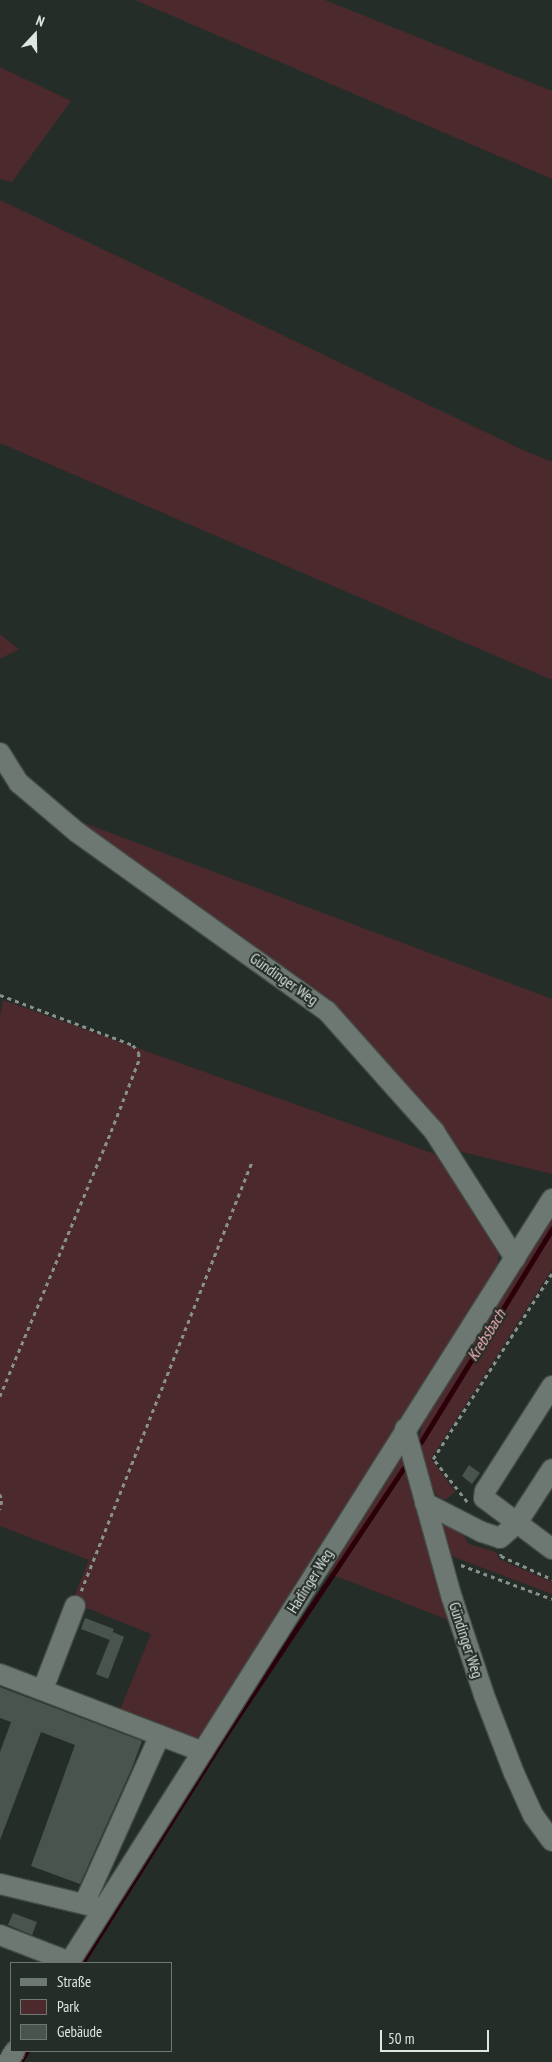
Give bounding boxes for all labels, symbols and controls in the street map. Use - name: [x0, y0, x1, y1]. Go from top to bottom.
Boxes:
- north arrow: [10, 10, 60, 60]
- text: N: [34, 11, 47, 31]
- street label: Gündinger Weg: [247, 949, 321, 1009]
- water label: Krebsbach: [463, 1306, 509, 1364]
- street label: Hadinger Weg: [283, 1546, 337, 1616]
- street label: Gündinger Weg: [445, 1600, 487, 1680]
- legend: [10, 1962, 172, 2052]
- text: Straße: [57, 1972, 91, 1991]
- text: Park: [57, 1997, 79, 2016]
- scale bar: [382, 2020, 491, 2052]
- text: Gebäude: [57, 2022, 102, 2041]
- text: 50 m: [388, 2029, 414, 2048]

